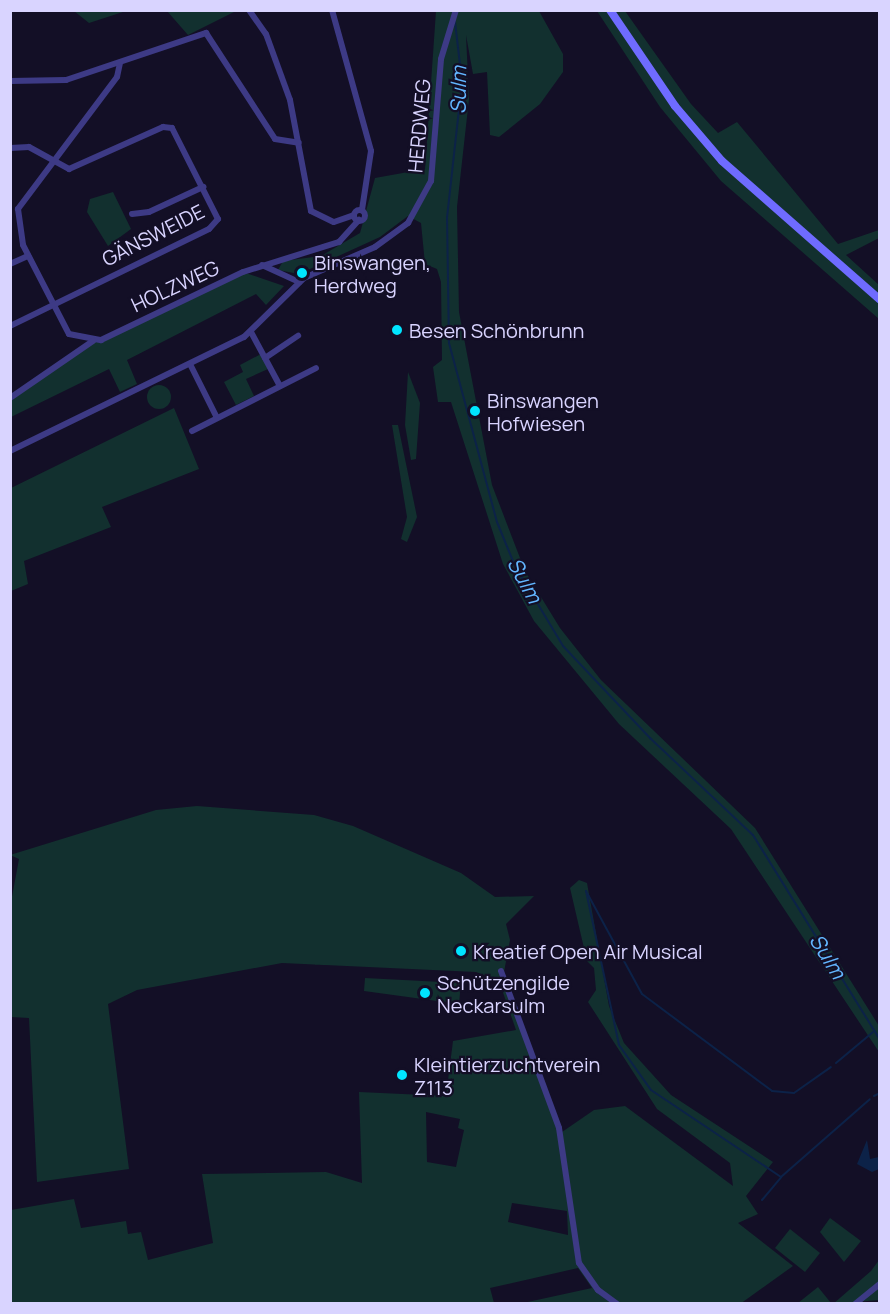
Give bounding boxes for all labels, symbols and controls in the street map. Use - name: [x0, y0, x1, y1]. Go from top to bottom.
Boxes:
- water label: Sulm: [445, 66, 471, 114]
- street label: HERDWEG: [403, 78, 435, 174]
- street label: GÄNSWEIDE: [98, 199, 208, 271]
- place label: Binswangen, Herdweg: [314, 250, 431, 297]
- street label: HOLZWEG: [127, 255, 223, 317]
- marker: Binswangen, Herdweg: [295, 266, 309, 280]
- place label: Besen Schönbrunn: [409, 318, 584, 342]
- marker: Besen Schönbrunn: [390, 323, 404, 337]
- place label: Binswangen Hofwiesen: [487, 388, 599, 435]
- marker: Binswangen Hofwiesen: [468, 404, 482, 418]
- water label: Sulm: [502, 553, 548, 607]
- water label: Sulm: [805, 929, 851, 983]
- place label: Kreatief Open Air Musical: [473, 939, 703, 963]
- marker: Kreatief Open Air Musical: [454, 944, 468, 958]
- place label: Schützengilde Neckarsulm: [437, 970, 570, 1017]
- marker: Schützengilde Neckarsulm: [418, 986, 432, 1000]
- place label: Kleintierzuchtverein Z113: [414, 1052, 600, 1099]
- marker: Kleintierzuchtverein Z113: [395, 1068, 409, 1082]

